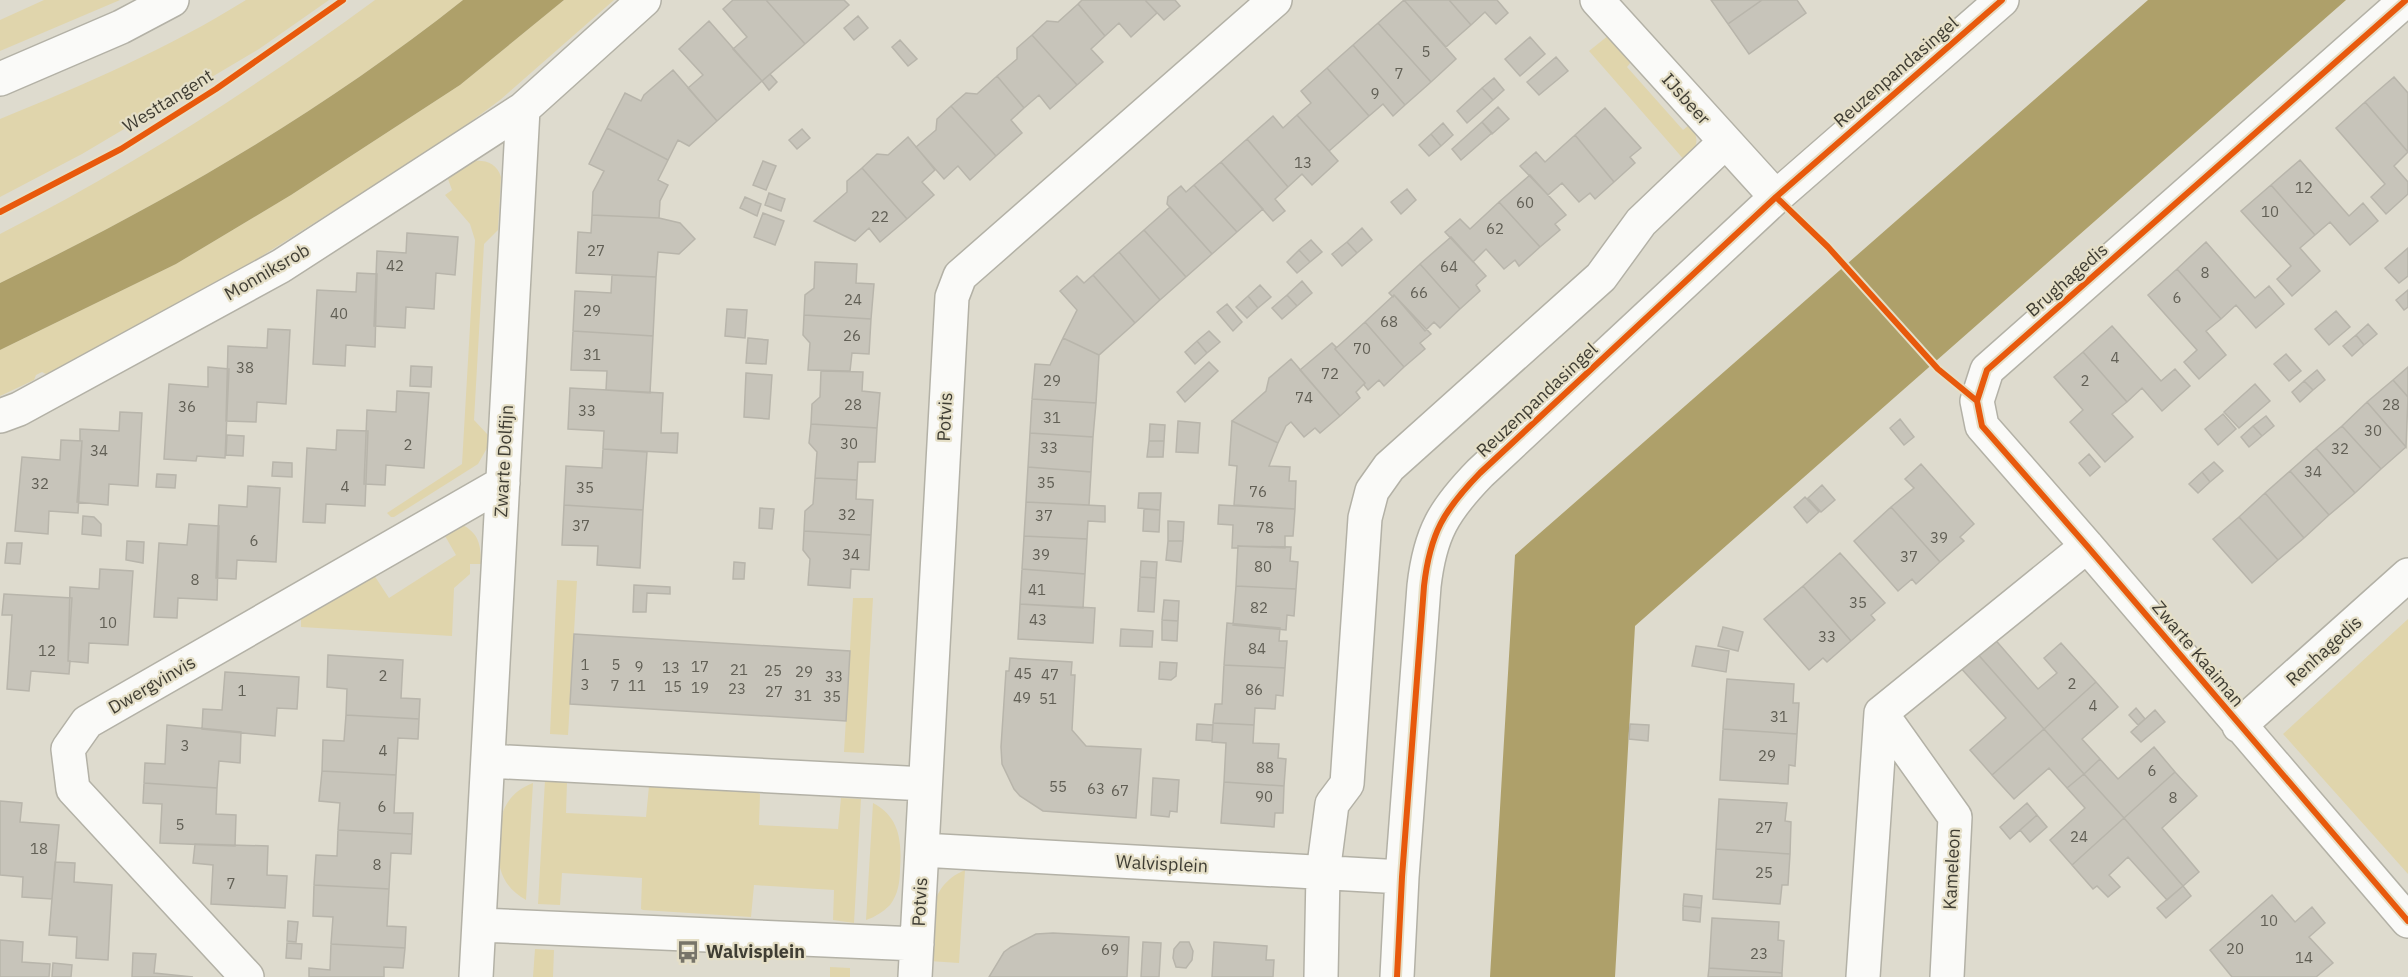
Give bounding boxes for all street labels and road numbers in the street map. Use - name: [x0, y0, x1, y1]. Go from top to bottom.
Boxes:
- street label: Reuzenpandasingel: [1829, 11, 1963, 132]
- street label: Westtangent: [118, 64, 217, 137]
- street label: IJsbeer: [1657, 68, 1716, 130]
- street label: Monniksrob: [220, 238, 314, 305]
- street label: Brughagedis: [2021, 238, 2112, 321]
- street label: Reuzenpandasingel: [1471, 337, 1602, 462]
- street label: Potvis: [932, 392, 957, 442]
- street label: Zwarte Dolfijn: [489, 404, 518, 518]
- street label: Zwarte Kaaiman: [2147, 596, 2249, 711]
- street label: Renhagedis: [2281, 611, 2366, 691]
- street label: Dwergvinvis: [104, 650, 199, 719]
- street label: Kameleon: [1938, 828, 1965, 910]
- street label: Walvisplein: [1115, 850, 1209, 877]
- street label: Potvis: [907, 877, 932, 927]

